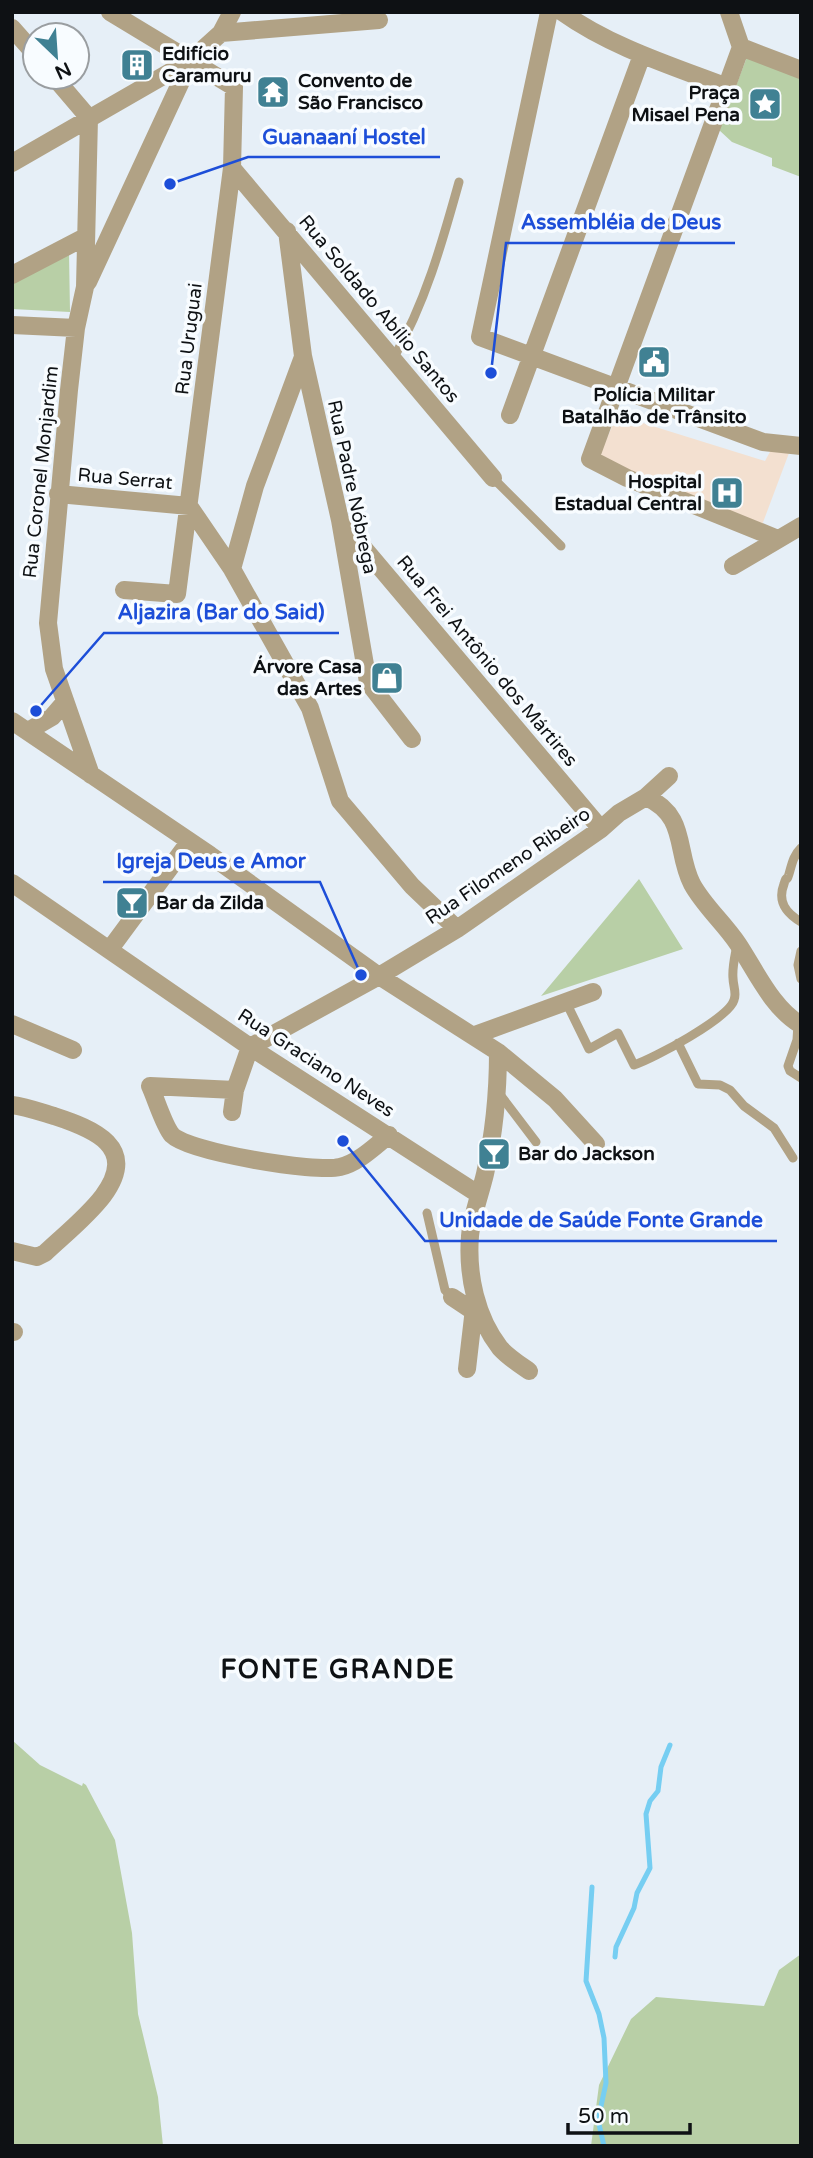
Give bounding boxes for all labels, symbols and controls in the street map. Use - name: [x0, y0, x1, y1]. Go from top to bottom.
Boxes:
- north arrow: [21, 21, 91, 91]
- place label: Edifício Caramuru: [162, 43, 252, 87]
- building icon: Edifício Caramuru: [118, 46, 156, 84]
- text: N: [51, 57, 74, 84]
- place label: Convento de São Francisco: [298, 70, 423, 114]
- temple icon: Convento de São Francisco: [254, 73, 292, 111]
- place label: Praça Misael Pena: [631, 82, 740, 126]
- place icon: Praça Misael Pena: [746, 85, 784, 123]
- callout: Guanaaní Hostel: [248, 115, 440, 157]
- text: Guanaaní Hostel: [262, 125, 426, 150]
- callout: Assembléia de Deus: [506, 201, 735, 243]
- text: Assembléia de Deus: [521, 210, 721, 235]
- street label: Rua Soldado Abílio Santos: [294, 211, 464, 407]
- street label: Rua Uruguai: [171, 282, 207, 396]
- public building icon: Polícia Militar Batalhão de Trânsito: [635, 343, 673, 381]
- street label: Rua Coronel Monjardim: [19, 365, 63, 579]
- place label: Polícia Militar Batalhão de Trânsito: [561, 384, 747, 428]
- street label: Rua Padre Nóbrega: [323, 398, 381, 576]
- street label: Rua Serrat: [77, 464, 173, 494]
- place label: Hospital Estadual Central: [554, 471, 702, 515]
- hospital icon: Hospital Estadual Central: [708, 474, 746, 512]
- street label: Rua Frei Antônio dos Mártires: [392, 551, 582, 771]
- callout: Aljazira (Bar do Said): [104, 591, 339, 633]
- text: Aljazira (Bar do Said): [118, 600, 324, 625]
- place label: Árvore Casa das Artes: [253, 655, 362, 700]
- shop icon: Árvore Casa das Artes: [368, 659, 406, 697]
- street label: Rua Filomeno Ribeiro: [422, 803, 594, 929]
- callout: Igreja Deus e Amor: [103, 840, 320, 882]
- text: Igreja Deus e Amor: [116, 849, 307, 874]
- bar icon: Bar da Zilda: [113, 884, 151, 922]
- place label: Bar da Zilda: [156, 892, 264, 914]
- street label: Rua Graciano Neves: [234, 1004, 398, 1122]
- bar icon: Bar do Jackson: [475, 1135, 513, 1173]
- place label: Bar do Jackson: [518, 1143, 655, 1165]
- callout: Unidade de Saúde Fonte Grande: [425, 1199, 777, 1241]
- text: Unidade de Saúde Fonte Grande: [439, 1208, 763, 1233]
- district label: FONTE GRANDE: [220, 1654, 456, 1685]
- scale bar: [568, 2092, 690, 2136]
- text: 50 m: [578, 2104, 629, 2129]

